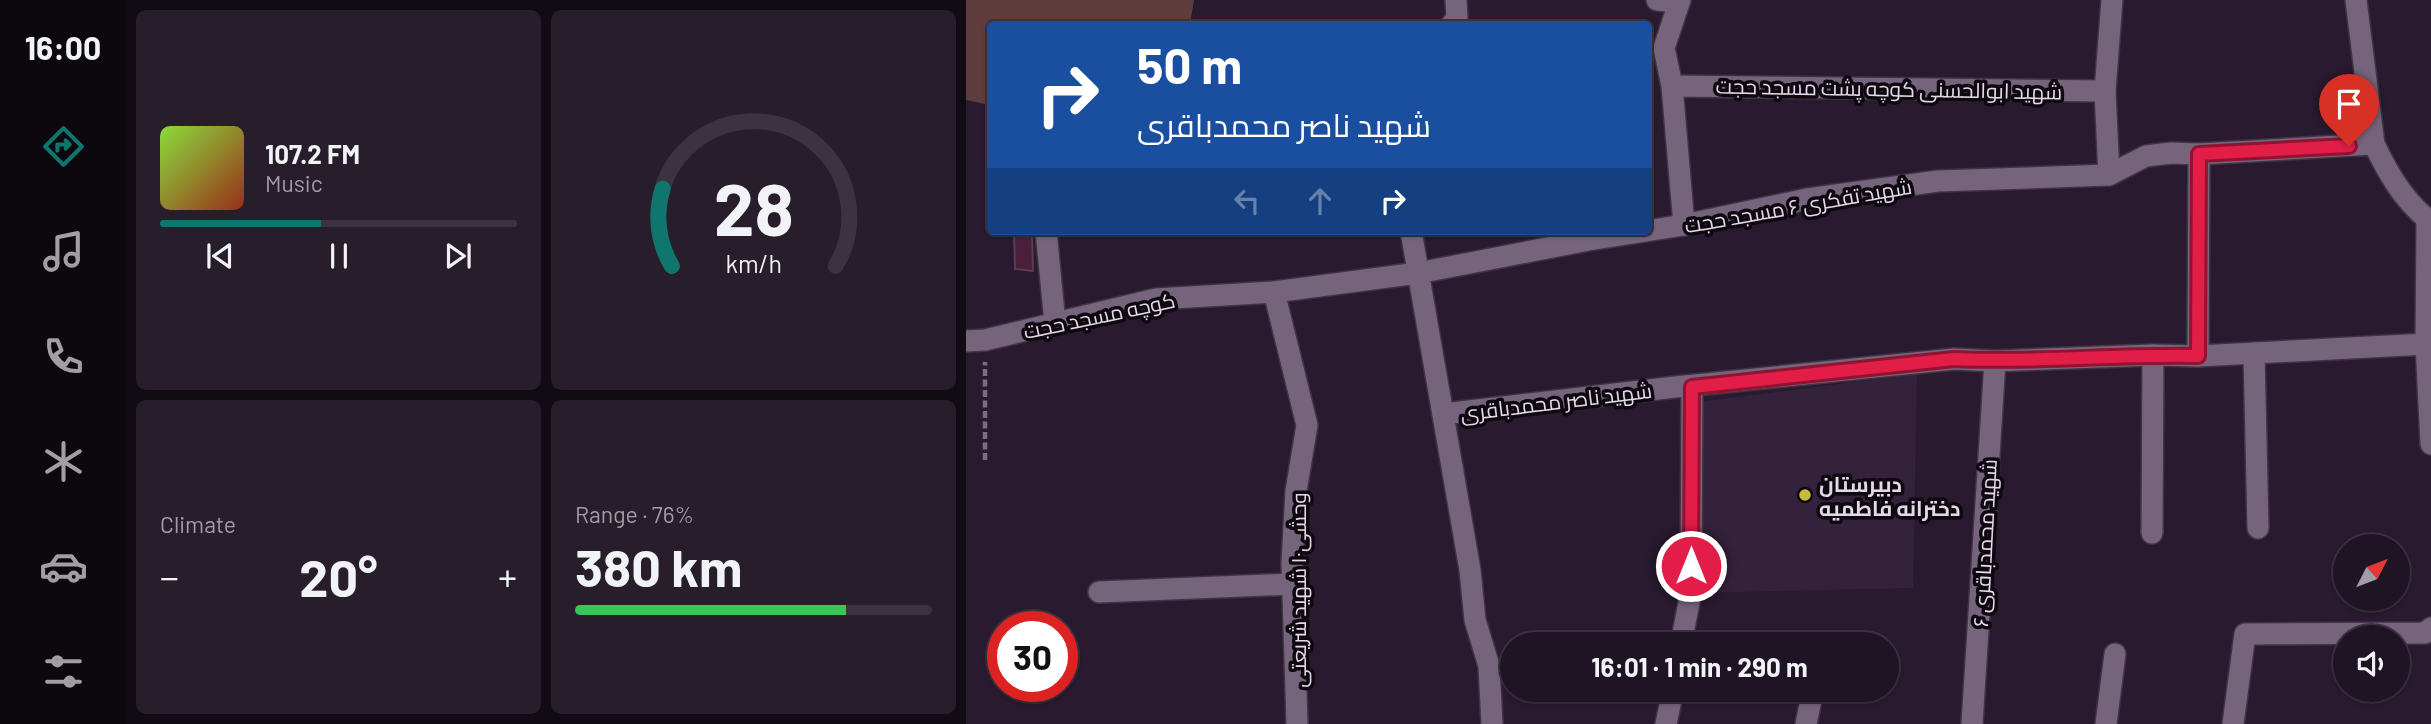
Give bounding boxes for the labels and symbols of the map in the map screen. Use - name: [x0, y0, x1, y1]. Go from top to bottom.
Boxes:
- street label: شهید ابوالحسنی کوچه پشت مسجد حجت: [1715, 72, 2063, 107]
- pin: [2319, 74, 2379, 146]
- street label: شهید تفکری ۶ مسجد حجت: [1682, 173, 1914, 239]
- street label: کوچه مسجد حجت: [1021, 287, 1178, 346]
- street label: شهید ناصر محمدباقری: [1459, 377, 1653, 427]
- street label: شهید محمدباقری ۶: [1967, 458, 2003, 628]
- place label: دبیرستان دخترانه فاطمیه: [1819, 471, 1960, 521]
- marker: دبیرستان دخترانه فاطمیه: [1797, 487, 1813, 503]
- street label: وحشی۱۰ شهید شریعتی: [1285, 492, 1312, 688]
- position arrow: [1654, 529, 1728, 603]
- north arrow: [2333, 534, 2410, 611]
- speed limit sign: 30: [987, 611, 1078, 702]

